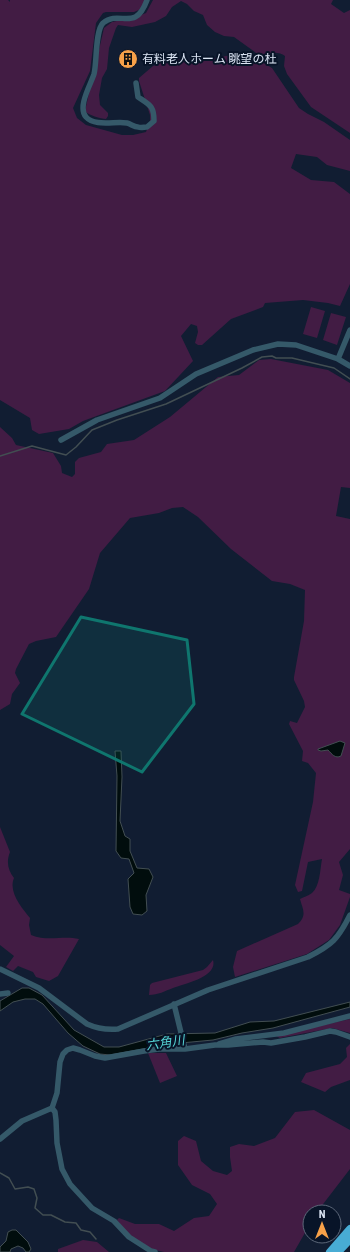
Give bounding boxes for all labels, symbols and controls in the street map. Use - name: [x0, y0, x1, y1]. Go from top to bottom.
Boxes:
- building icon: 有料老人ホーム 眺望の杜: [117, 48, 139, 70]
- place label: 有料老人ホーム 眺望の杜: [142, 52, 276, 66]
- water label: 六角川: [145, 1032, 187, 1053]
- north arrow: [302, 1204, 342, 1244]
- text: N: [319, 1208, 326, 1221]

